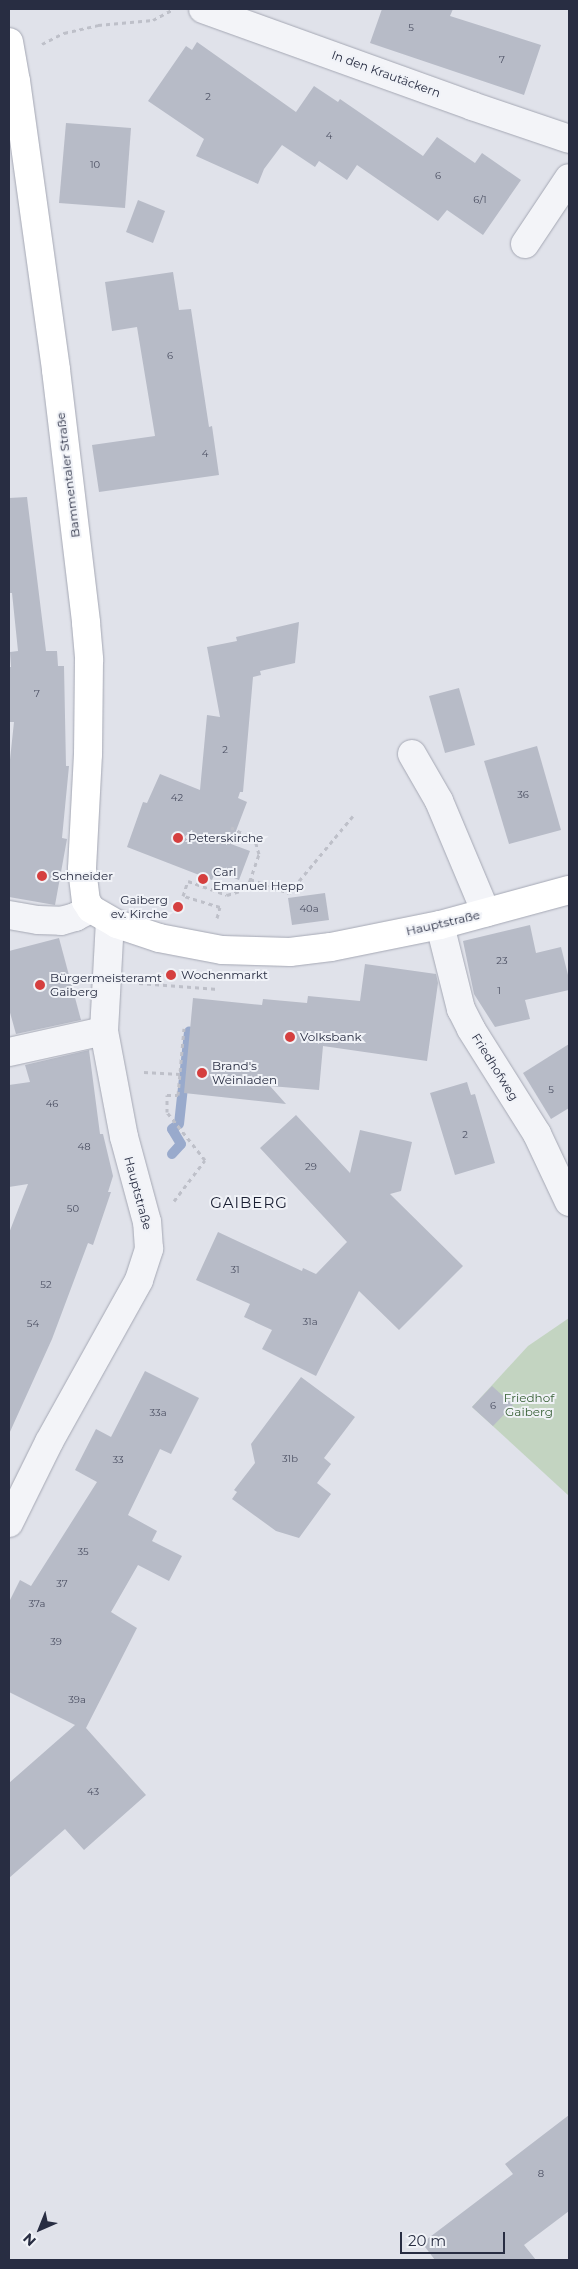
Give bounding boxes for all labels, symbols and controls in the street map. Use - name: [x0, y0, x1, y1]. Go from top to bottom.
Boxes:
- house number: 5: [408, 22, 414, 34]
- street label: In den Krautäckern: [330, 48, 442, 100]
- house number: 7: [499, 54, 505, 66]
- house number: 2: [205, 91, 211, 103]
- house number: 4: [326, 130, 332, 142]
- house number: 10: [90, 159, 100, 171]
- house number: 6: [435, 170, 441, 182]
- house number: 6/1: [473, 194, 487, 206]
- house number: 6: [167, 350, 173, 362]
- street label: Bammentaler Straße: [53, 412, 83, 538]
- house number: 4: [202, 448, 208, 460]
- house number: 7: [34, 688, 40, 700]
- house number: 2: [222, 744, 228, 756]
- house number: 36: [517, 789, 529, 801]
- house number: 42: [171, 792, 183, 804]
- place label: Peterskirche: [188, 831, 263, 845]
- marker: Peterskirche: [172, 832, 184, 844]
- place label: Carl Emanuel Hepp: [213, 865, 304, 893]
- place label: Schneider: [52, 869, 113, 883]
- marker: Schneider: [36, 870, 48, 882]
- marker: Carl Emanuel Hepp: [197, 873, 209, 885]
- place label: Gaiberg ev. Kirche: [111, 893, 168, 921]
- marker: Gaiberg ev. Kirche: [172, 901, 184, 913]
- house number: 40a: [299, 903, 319, 915]
- street label: Hauptstraße: [405, 908, 481, 938]
- house number: 23: [496, 955, 508, 967]
- place label: Wochenmarkt: [181, 968, 268, 982]
- marker: Wochenmarkt: [165, 969, 177, 981]
- place label: Bürgermeisteramt Gaiberg: [50, 971, 162, 999]
- marker: Bürgermeisteramt Gaiberg: [34, 979, 46, 991]
- house number: 1: [497, 985, 501, 997]
- place label: Volksbank: [300, 1030, 362, 1044]
- marker: Volksbank: [284, 1031, 296, 1043]
- street label: Friedhofweg: [469, 1031, 521, 1103]
- place label: Brand's Weinladen: [212, 1059, 277, 1087]
- marker: Brand's Weinladen: [196, 1067, 208, 1079]
- house number: 5: [548, 1084, 554, 1096]
- house number: 46: [46, 1098, 58, 1110]
- house number: 2: [462, 1129, 468, 1141]
- house number: 48: [77, 1141, 91, 1153]
- street label: Hauptstraße: [121, 1155, 155, 1231]
- house number: 29: [305, 1161, 317, 1173]
- district label: GAIBERG: [209, 1194, 289, 1212]
- house number: 50: [67, 1203, 79, 1215]
- house number: 31: [230, 1264, 240, 1276]
- house number: 52: [40, 1279, 52, 1291]
- house number: 31a: [302, 1316, 318, 1328]
- house number: 54: [27, 1318, 39, 1330]
- park label: Friedhof Gaiberg: [504, 1391, 554, 1419]
- house number: 6: [490, 1400, 496, 1412]
- house number: 33a: [149, 1407, 167, 1419]
- house number: 31b: [282, 1453, 298, 1465]
- house number: 33: [112, 1454, 124, 1466]
- house number: 35: [77, 1546, 89, 1558]
- house number: 37: [56, 1578, 68, 1590]
- house number: 37a: [29, 1598, 45, 1610]
- house number: 39: [50, 1636, 62, 1648]
- house number: 39a: [68, 1694, 86, 1706]
- house number: 43: [87, 1786, 99, 1798]
- house number: 8: [538, 2168, 544, 2180]
- north arrow: [15, 2204, 65, 2254]
- scale bar: [403, 2222, 508, 2254]
- text: N: [19, 2229, 40, 2250]
- text: 20 m: [408, 2231, 446, 2250]

